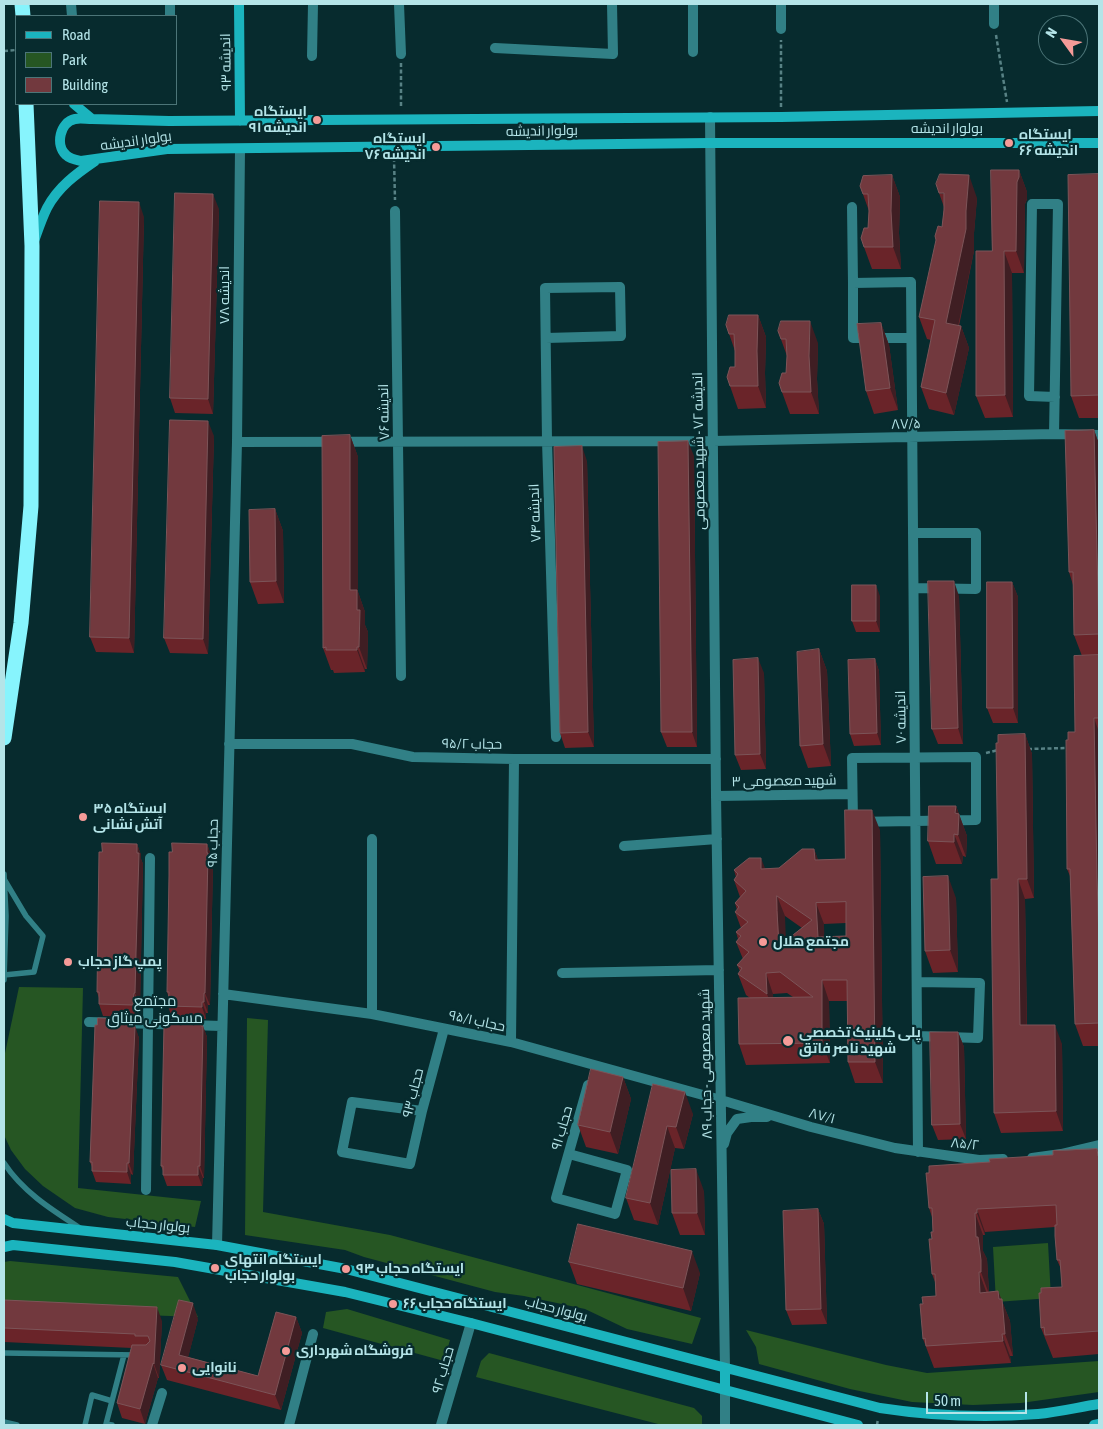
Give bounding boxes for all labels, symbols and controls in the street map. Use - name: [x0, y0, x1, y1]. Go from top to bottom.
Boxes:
- legend: [15, 15, 178, 105]
- north arrow: [1038, 15, 1088, 65]
- text: N: [1042, 25, 1060, 40]
- text: Road: [62, 26, 91, 43]
- street label: اندیشه ۹۳: [217, 33, 235, 91]
- text: Park: [62, 51, 87, 68]
- text: Building: [62, 76, 108, 93]
- place label: ایستگاه اندیشه ۹۱: [249, 104, 307, 136]
- marker: ایستگاه اندیشه ۹۱: [311, 114, 323, 126]
- street label: بولوار اندیشه: [911, 121, 983, 137]
- street label: بولوار اندیشه: [506, 122, 578, 140]
- place label: ایستگاه اندیشه ۶۶: [1019, 127, 1078, 160]
- street label: بولوار اندیشه: [99, 128, 173, 154]
- place label: ایستگاه اندیشه ۷۶: [365, 131, 426, 164]
- marker: ایستگاه اندیشه ۶۶: [1003, 137, 1015, 149]
- marker: ایستگاه اندیشه ۷۶: [430, 141, 442, 153]
- street label: اندیشه ۷۸: [217, 266, 233, 324]
- street label: اندیشه ۷۲ - شهید معصومی: [689, 372, 709, 530]
- street label: اندیشه ۷۶: [375, 384, 393, 440]
- street label: ۸۷/۵: [891, 415, 921, 433]
- street label: اندیشه ۷۴: [526, 483, 544, 543]
- street label: اندیشه ۷۰: [892, 690, 910, 744]
- street label: حجاب ۹۵/۲: [442, 735, 502, 753]
- street label: شهید معصومی ۳: [731, 772, 837, 790]
- place label: ایستگاه ۳۵ آتش نشانی: [93, 801, 167, 834]
- marker: ایستگاه ۳۵ آتش نشانی: [77, 811, 89, 823]
- street label: حجاب ۹۵: [204, 819, 222, 867]
- place label: مجتمع هلال: [773, 934, 849, 950]
- marker: مجتمع هلال: [757, 936, 769, 948]
- place label: پمپ گاز حجاب: [78, 954, 162, 970]
- marker: پمپ گاز حجاب: [62, 956, 74, 968]
- street label: شهید معصومی - حجاب ۸۹: [696, 989, 716, 1139]
- district label: مجتمع مسکونی میثاق: [107, 992, 203, 1027]
- street label: حجاب ۹۵/۱: [447, 1007, 507, 1035]
- place label: پلی کلینیک تخصصی شهید ناصر فاتق: [799, 1025, 921, 1058]
- marker: پلی کلینیک تخصصی شهید ناصر فاتق: [781, 1034, 795, 1048]
- street label: حجاب ۹۳: [399, 1067, 427, 1119]
- street label: حجاب ۹۱: [548, 1104, 576, 1152]
- street label: ۸۷/۱: [807, 1104, 837, 1128]
- street label: ۸۵/۲: [950, 1134, 980, 1154]
- street label: بولوار حجاب: [125, 1213, 191, 1237]
- place label: ایستگاه انتهای بولوار حجاب: [225, 1252, 322, 1284]
- place label: ایستگاه حجاب ۹۳: [356, 1261, 464, 1277]
- marker: ایستگاه انتهای بولوار حجاب: [209, 1262, 221, 1274]
- marker: ایستگاه حجاب ۹۳: [340, 1263, 352, 1275]
- street label: بولوار حجاب: [523, 1293, 589, 1325]
- place label: ایستگاه حجاب ۶۶: [403, 1296, 507, 1312]
- marker: ایستگاه حجاب ۶۶: [387, 1298, 399, 1310]
- place label: فروشگاه شهرداری: [296, 1343, 413, 1359]
- marker: فروشگاه شهرداری: [280, 1345, 292, 1357]
- street label: حجاب ۹۲: [428, 1345, 458, 1395]
- place label: نانوایی: [192, 1360, 237, 1376]
- marker: نانوایی: [176, 1362, 188, 1374]
- scale bar: [928, 1382, 1029, 1414]
- text: 50 m: [934, 1392, 961, 1409]

